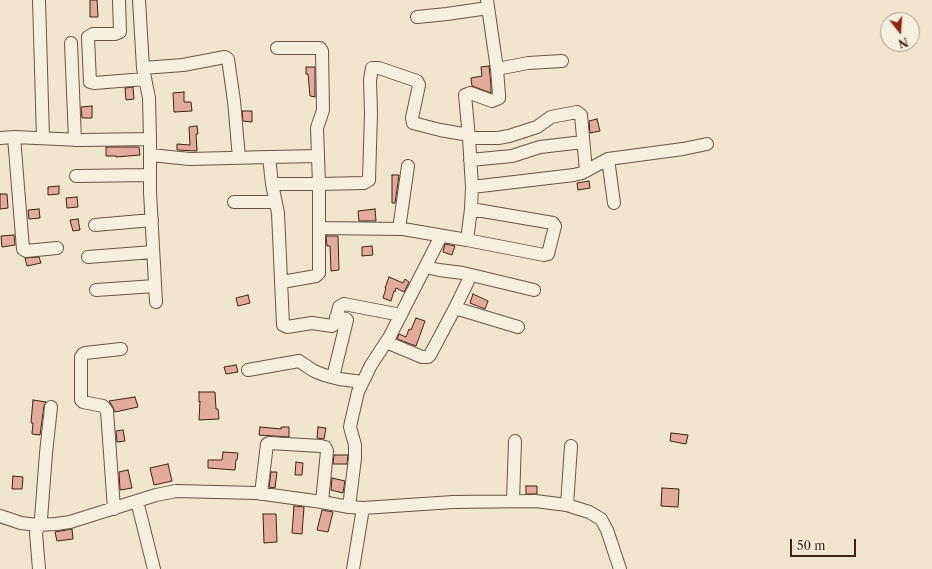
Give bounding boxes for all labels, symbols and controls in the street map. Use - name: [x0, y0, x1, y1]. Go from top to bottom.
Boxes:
- north arrow: [880, 12, 920, 52]
- text: N: [897, 34, 910, 51]
- scale bar: [792, 531, 858, 557]
- text: 50 m: [797, 538, 826, 553]

